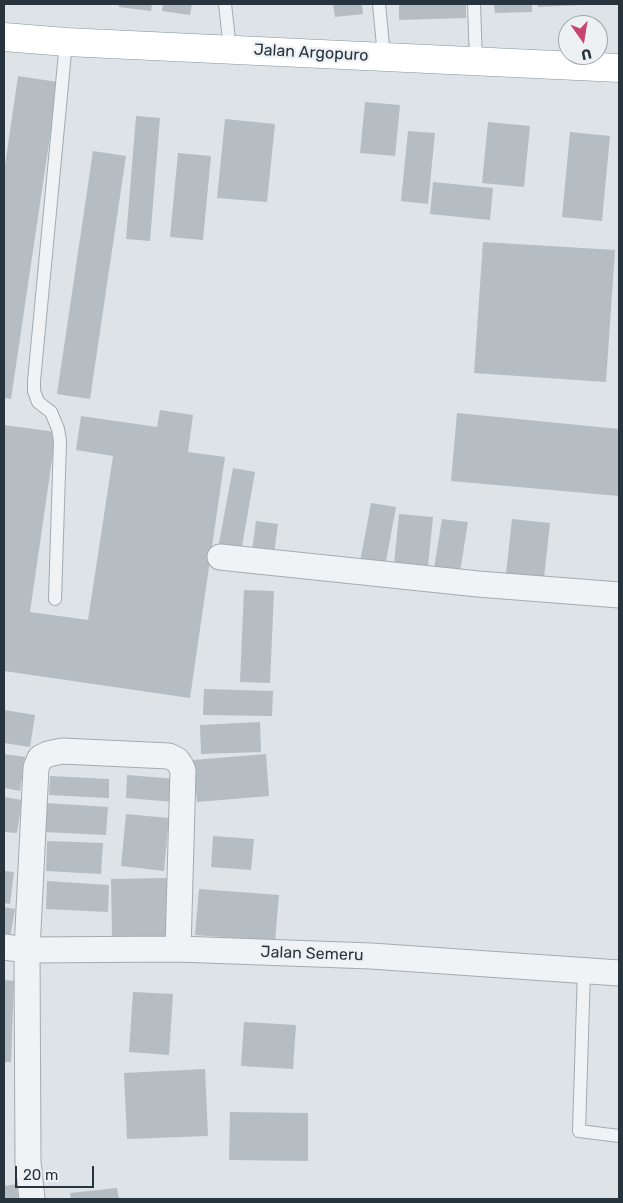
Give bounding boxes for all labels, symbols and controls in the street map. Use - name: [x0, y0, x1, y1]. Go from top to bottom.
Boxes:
- north arrow: [558, 15, 608, 65]
- street label: Jalan Argopuro: [253, 40, 369, 66]
- text: U: [579, 45, 593, 64]
- street label: Jalan Semeru: [260, 943, 364, 965]
- scale bar: [18, 1156, 96, 1188]
- text: 20 m: [23, 1166, 58, 1184]

